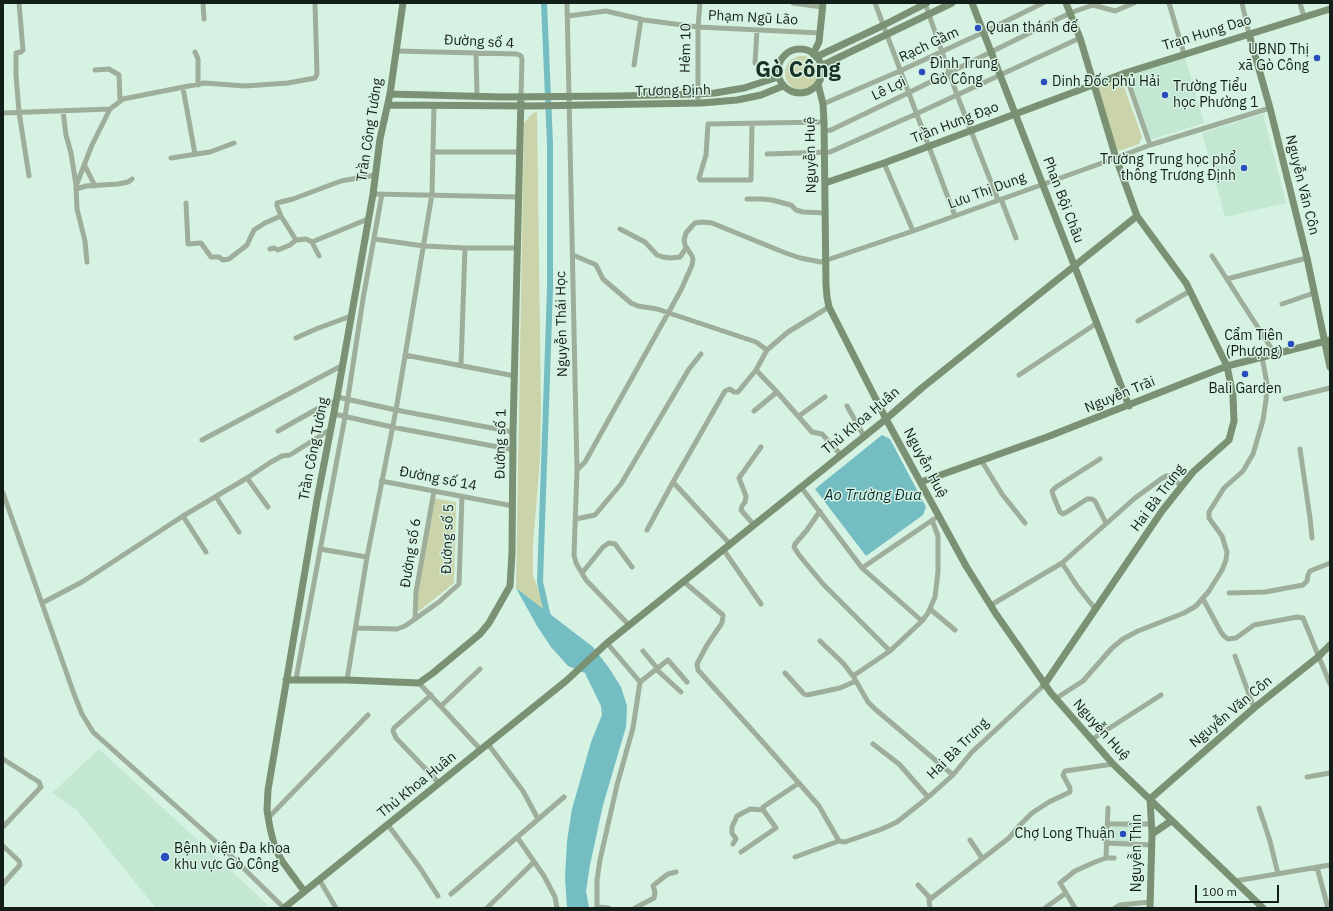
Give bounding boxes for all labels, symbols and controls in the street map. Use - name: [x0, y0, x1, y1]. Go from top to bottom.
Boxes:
- street label: Phạm Ngũ Lão: [708, 7, 798, 29]
- street label: Tran Hung Dao: [1160, 11, 1254, 55]
- place label: Quan thánh đế: [986, 20, 1078, 36]
- street label: Hẻm 10: [677, 23, 695, 73]
- marker: Quan thánh đế: [973, 23, 983, 33]
- street label: Rạch Gầm: [896, 24, 962, 66]
- street label: Đường số 4: [443, 32, 515, 52]
- place label: UBND Thị xã Gò Công: [1238, 42, 1309, 74]
- marker: UBND Thị xã Gò Công: [1312, 53, 1322, 63]
- place label: Đình Trung Gò Công: [930, 56, 998, 88]
- district label: Gò Công: [755, 58, 841, 84]
- marker: Đình Trung Gò Công: [917, 67, 927, 77]
- street label: Lê Lợi: [869, 74, 909, 104]
- place label: Dinh Đốc phủ Hải: [1052, 74, 1160, 90]
- street label: Trần Công Tường: [354, 77, 386, 183]
- marker: Dinh Đốc phủ Hải: [1039, 77, 1049, 87]
- place label: Trường Tiểu học Phường 1: [1173, 79, 1258, 112]
- street label: Trương Định: [635, 82, 711, 100]
- marker: Trường Tiểu học Phường 1: [1160, 90, 1170, 100]
- street label: Trần Hưng Đạo: [909, 99, 1001, 147]
- street label: Nguyễn Huệ: [802, 117, 820, 193]
- street label: Nguyễn Văn Côn: [1281, 133, 1323, 237]
- place label: Trường Trung học phổ thông Trương Định: [1100, 152, 1236, 184]
- street label: Phan Bội Châu: [1039, 154, 1087, 246]
- marker: Trường Trung học phổ thông Trương Định: [1239, 163, 1249, 173]
- street label: Lưu Thị Dung: [946, 169, 1028, 213]
- street label: Nguyễn Thái Học: [553, 271, 571, 377]
- place label: Cẩm Tiên (Phượng): [1224, 328, 1283, 360]
- marker: Cẩm Tiên (Phượng): [1286, 339, 1296, 349]
- marker: Bali Garden: [1240, 369, 1250, 379]
- street label: Nguyễn Trãi: [1082, 373, 1158, 417]
- place label: Bali Garden: [1208, 381, 1282, 397]
- street label: Thủ Khoa Huân: [819, 384, 903, 458]
- street label: Trần Công Tường: [296, 396, 332, 502]
- street label: Đường số 1: [492, 409, 510, 479]
- street label: Nguyễn Huệ: [900, 425, 950, 501]
- street label: Hai Bà Trưng: [1127, 461, 1189, 535]
- street label: Đường số 14: [398, 463, 478, 495]
- water label: Ao Trường Đua: [824, 487, 922, 505]
- street label: Đường số 5: [438, 504, 458, 574]
- street label: Đường số 6: [397, 517, 425, 589]
- street label: Nguyễn Văn Côn: [1186, 673, 1276, 751]
- street label: Nguyễn Huệ: [1069, 696, 1133, 764]
- street label: Hai Bà Trưng: [924, 715, 992, 783]
- street label: Thủ Khoa Huân: [374, 748, 460, 822]
- street label: Nguyễn Thìn: [1129, 814, 1145, 892]
- place label: Chợ Long Thuận: [1015, 826, 1115, 842]
- marker: Chợ Long Thuận: [1118, 829, 1128, 839]
- place label: Bệnh viện Đa khoa khu vực Gò Công: [174, 841, 290, 874]
- marker: Bệnh viện Đa khoa khu vực Gò Công: [159, 851, 171, 863]
- scale bar: [1197, 877, 1281, 903]
- text: 100 m: [1202, 884, 1237, 899]

